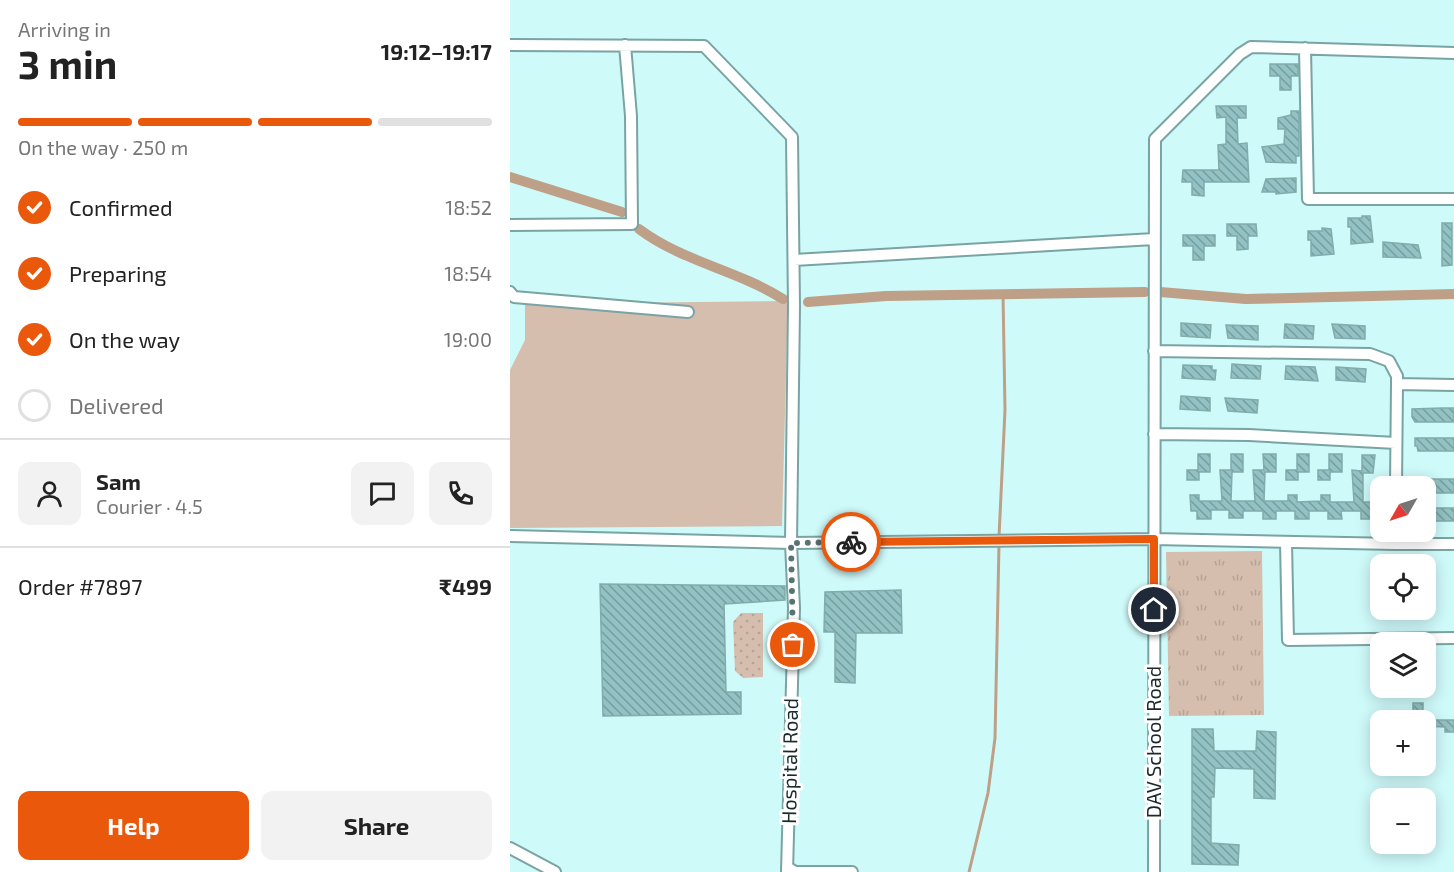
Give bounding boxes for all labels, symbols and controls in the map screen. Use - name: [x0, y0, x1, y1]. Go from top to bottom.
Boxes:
- text: Arriving in: [18, 17, 111, 41]
- text: 19:12–19:17: [381, 38, 492, 64]
- text: 3 min: [18, 40, 117, 87]
- text: On the way · 250 m: [18, 135, 188, 159]
- icon: check: [18, 191, 51, 224]
- text: Confirmed: [69, 194, 173, 220]
- text: 18:52: [445, 195, 492, 219]
- icon: check: [18, 257, 51, 290]
- text: Preparing: [69, 260, 167, 286]
- text: 18:54: [444, 261, 492, 285]
- icon: check: [18, 323, 51, 356]
- text: On the way: [69, 326, 180, 352]
- text: 19:00: [444, 327, 492, 351]
- text: Delivered: [69, 392, 164, 418]
- button: person: [18, 462, 81, 525]
- button: chat: [351, 462, 414, 525]
- button: phone: [429, 462, 492, 525]
- text: Sam: [96, 468, 141, 494]
- north arrow: [1370, 476, 1436, 542]
- map controls: [1370, 476, 1436, 854]
- text: Courier · 4.5: [96, 494, 203, 518]
- courier: [821, 512, 881, 572]
- icon: bike: [835, 526, 868, 559]
- button: locate: [1370, 554, 1436, 620]
- text: Order #7897: [18, 573, 143, 599]
- text: ₹499: [439, 573, 492, 599]
- pin: [1128, 584, 1179, 635]
- icon: home: [1137, 593, 1170, 626]
- pin: [767, 619, 818, 670]
- icon: bag: [776, 628, 809, 661]
- button: layers: [1370, 632, 1436, 698]
- street label: DAV School Road: [1141, 666, 1165, 818]
- street label: Hospital Road: [776, 698, 802, 824]
- button: +: [1370, 710, 1436, 776]
- button: −: [1370, 788, 1436, 854]
- button: Help: [18, 791, 249, 860]
- button: Share: [261, 791, 492, 860]

